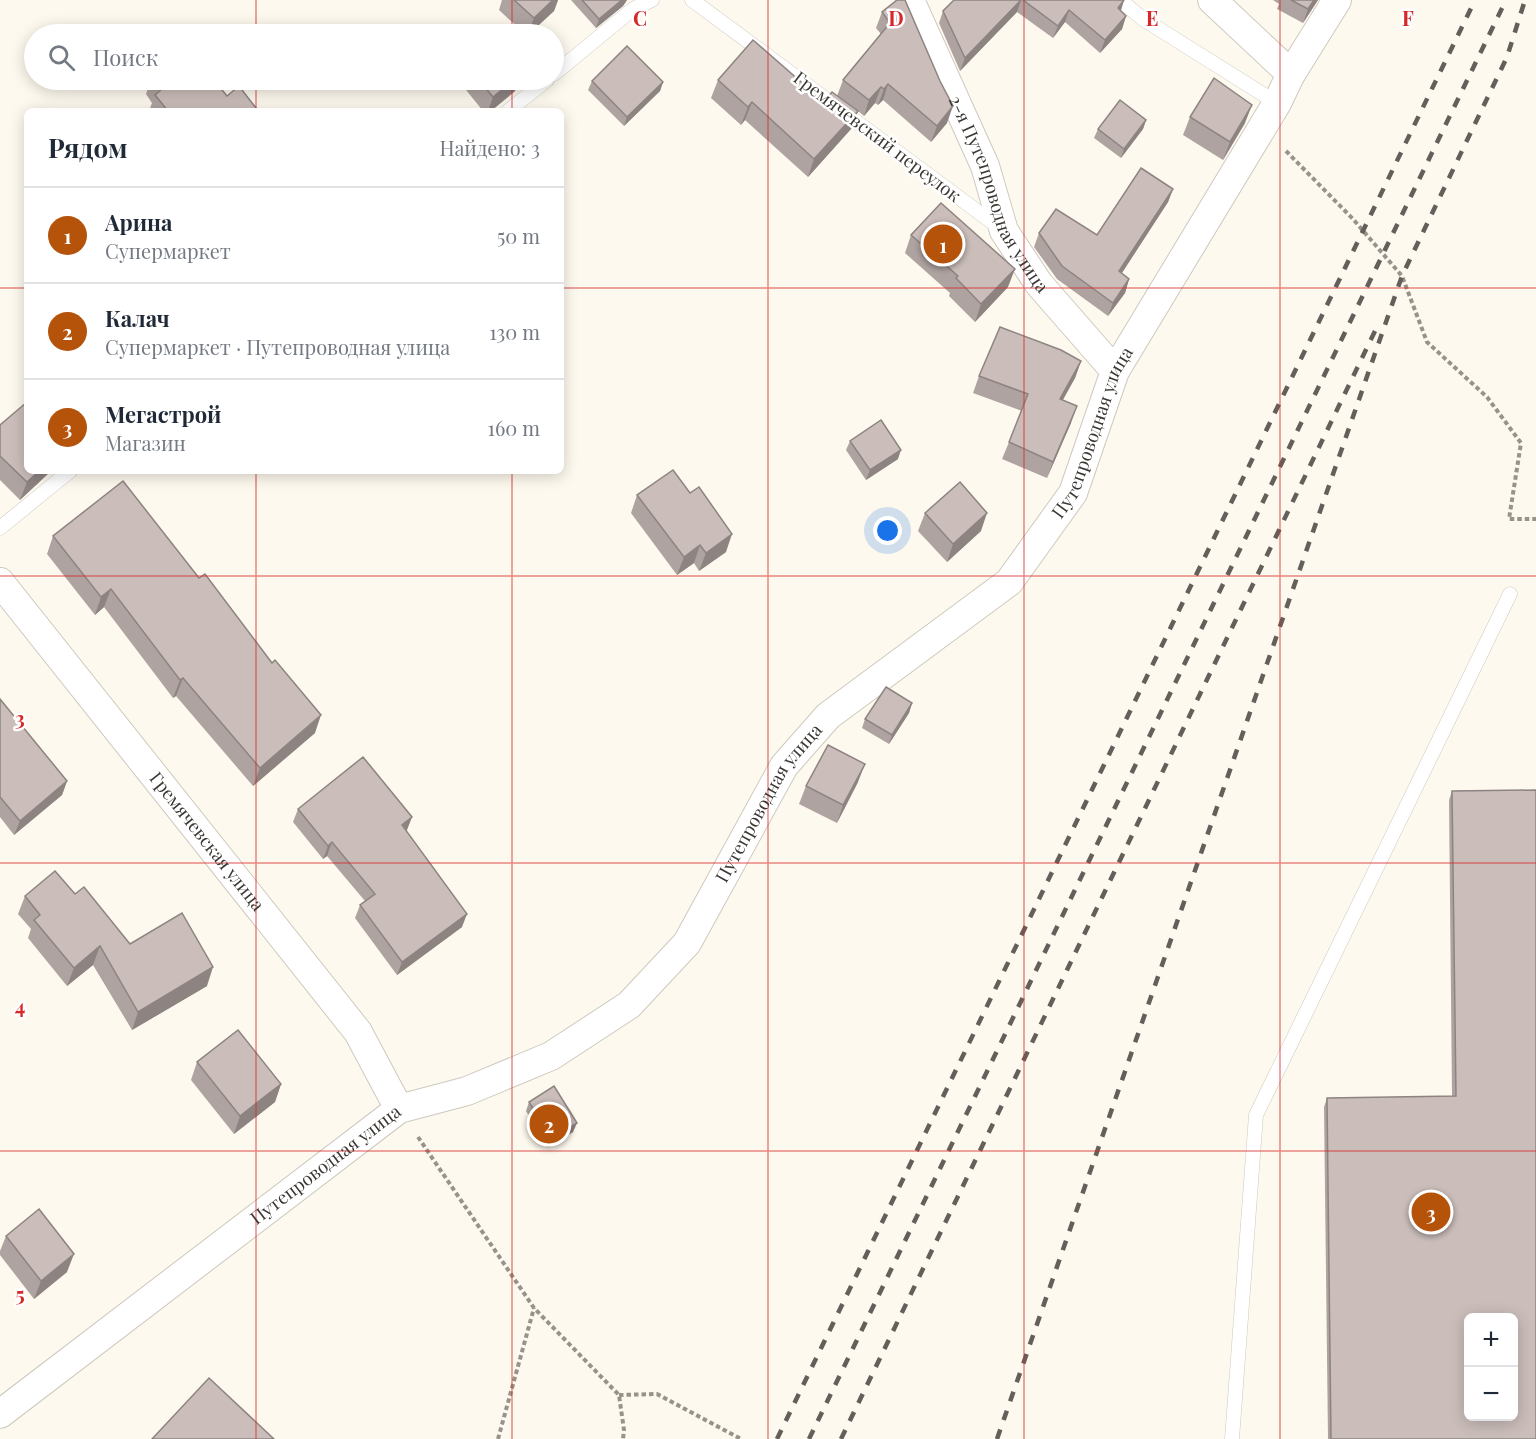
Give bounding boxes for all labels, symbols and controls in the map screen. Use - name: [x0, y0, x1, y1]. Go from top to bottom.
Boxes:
- text: C: [633, 4, 647, 31]
- text: D: [888, 4, 904, 31]
- text: E: [1146, 4, 1158, 31]
- text: F: [1402, 4, 1414, 31]
- search box: [24, 24, 564, 90]
- icon: search: [45, 41, 78, 74]
- text: Поиск: [93, 42, 158, 72]
- street label: Гремячевский переулок: [789, 65, 966, 207]
- street label: 2-я Путепроводная улица: [944, 91, 1054, 298]
- text: Рядом: [48, 130, 127, 165]
- text: Найдено: 3: [439, 134, 540, 161]
- text: Арина: [105, 207, 172, 237]
- text: 1: [64, 222, 71, 249]
- text: 50 m: [497, 222, 540, 249]
- pin: 1: [924, 222, 962, 266]
- text: Супермаркет: [105, 237, 231, 264]
- text: Калач: [105, 303, 170, 333]
- text: 2: [62, 318, 73, 345]
- text: 130 m: [489, 318, 540, 345]
- text: Супермаркет · Путепроводная улица: [105, 333, 450, 360]
- street label: Путепроводная улица: [1046, 342, 1138, 523]
- text: Мегастрой: [105, 399, 222, 429]
- text: 3: [63, 414, 72, 441]
- text: 160 m: [488, 414, 540, 441]
- text: Магазин: [105, 429, 186, 456]
- your location: [873, 516, 902, 545]
- text: 3: [15, 704, 25, 731]
- street label: Путепроводная улица: [709, 718, 827, 886]
- street label: Гремячевская улица: [145, 767, 270, 916]
- text: 4: [15, 992, 25, 1019]
- street label: Путепроводная улица: [245, 1099, 405, 1230]
- pin: 2: [530, 1102, 568, 1146]
- pin: 3: [1412, 1190, 1450, 1234]
- text: 5: [15, 1280, 25, 1307]
- map controls: [1464, 1313, 1518, 1421]
- button: +: [1464, 1313, 1518, 1367]
- button: −: [1464, 1367, 1518, 1421]

